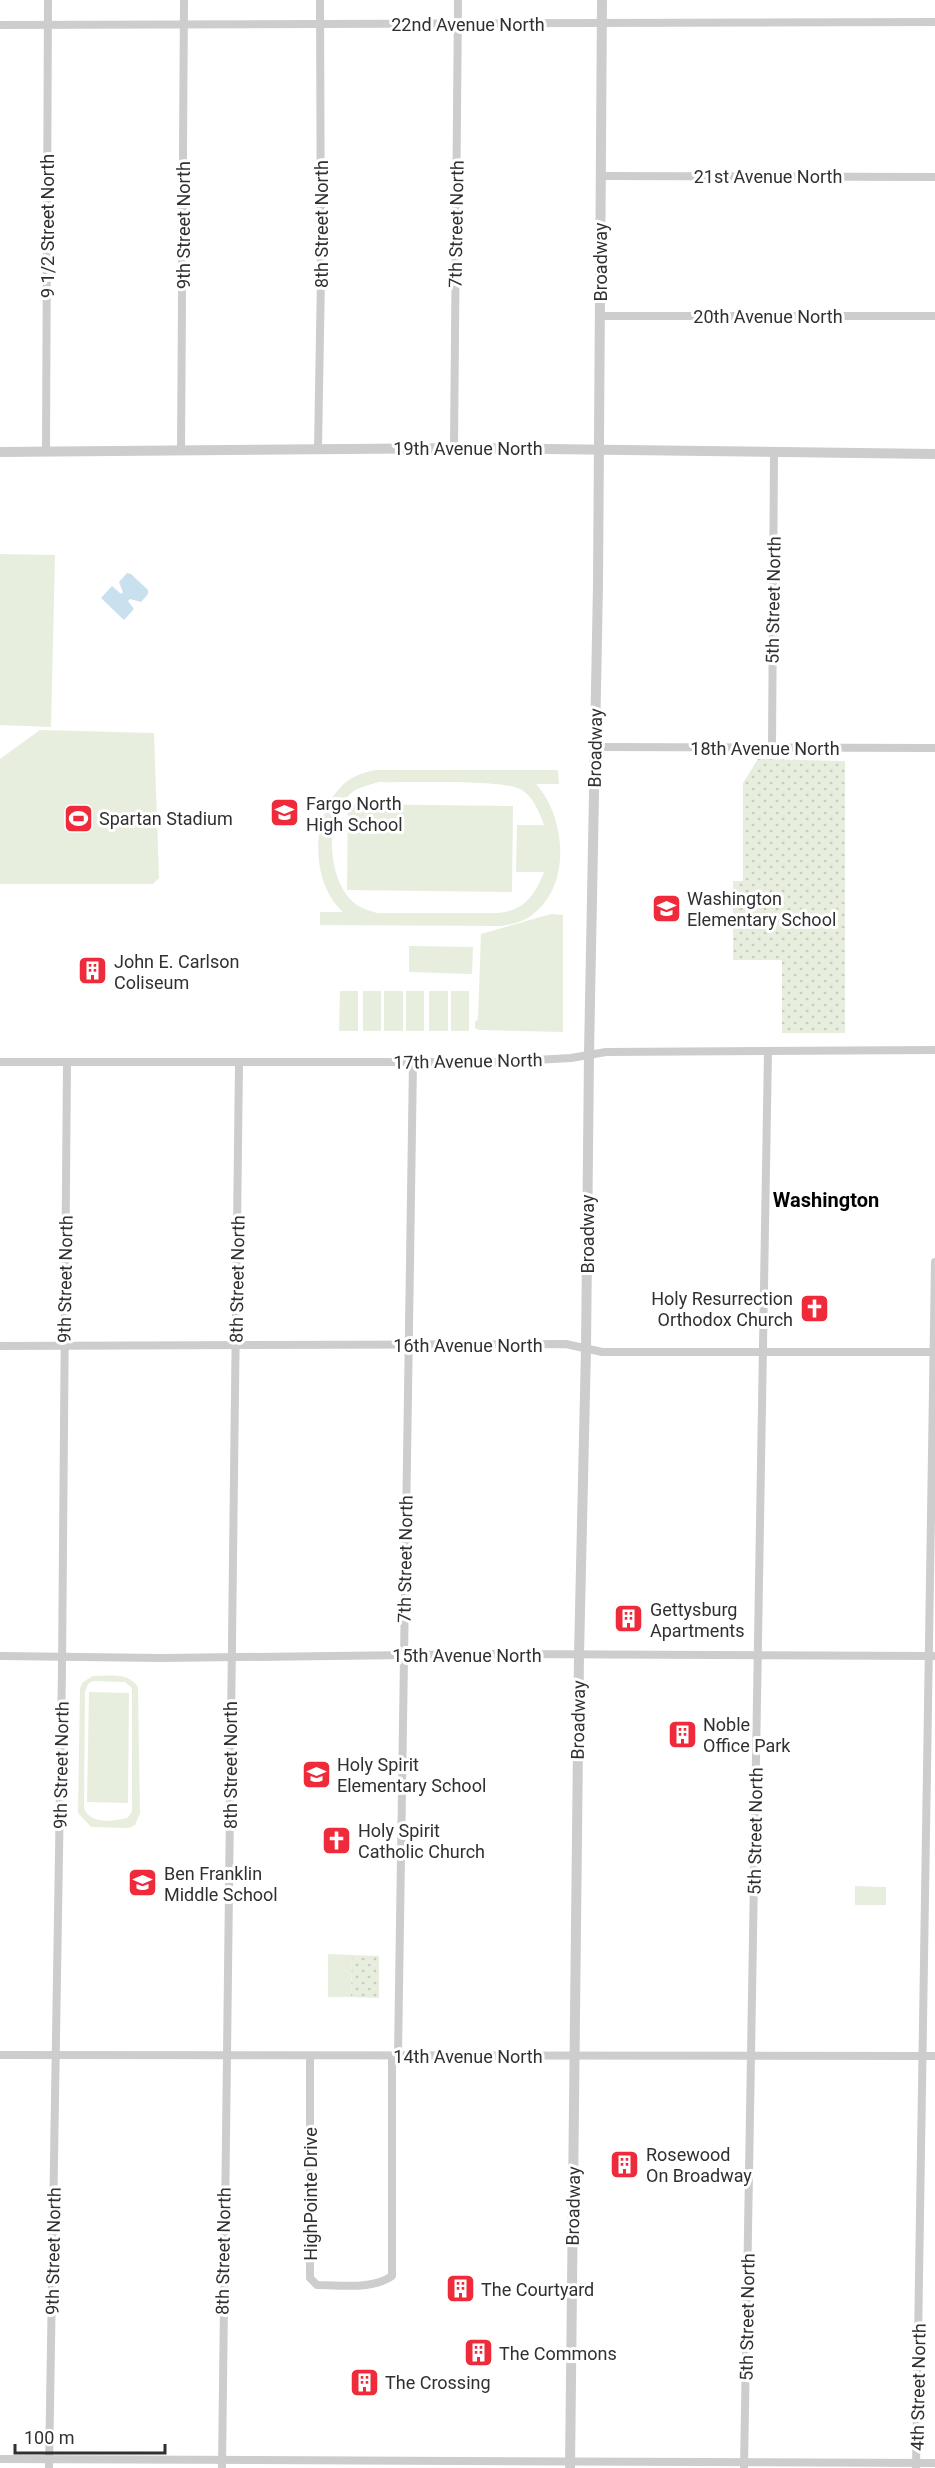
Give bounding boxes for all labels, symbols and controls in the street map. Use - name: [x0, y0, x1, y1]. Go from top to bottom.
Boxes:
- street label: 22nd Avenue North: [391, 14, 545, 35]
- street label: 9 1/2 Street North: [37, 154, 58, 298]
- street label: 8th Street North: [311, 160, 332, 288]
- street label: 7th Street North: [444, 160, 468, 288]
- street label: 9th Street North: [173, 161, 194, 289]
- street label: 21st Avenue North: [694, 166, 842, 187]
- street label: Broadway: [590, 222, 611, 302]
- street label: 20th Avenue North: [693, 306, 843, 327]
- street label: 19th Avenue North: [393, 438, 543, 459]
- street label: 5th Street North: [761, 536, 785, 664]
- street label: Broadway: [584, 708, 606, 788]
- street label: 18th Avenue North: [690, 738, 840, 759]
- place label: Fargo North High School: [306, 793, 403, 835]
- school or university icon: Fargo North High School: [269, 797, 301, 829]
- sports icon: Spartan Stadium: [62, 802, 94, 834]
- place label: Spartan Stadium: [99, 808, 233, 829]
- place label: Washington Elementary School: [687, 888, 836, 930]
- school or university icon: Washington Elementary School: [650, 892, 682, 924]
- place label: John E. Carlson Coliseum: [114, 951, 239, 993]
- building icon: John E. Carlson Coliseum: [77, 955, 109, 987]
- street label: 17th Avenue North: [393, 1049, 543, 1073]
- district label: Washington: [773, 1188, 879, 1212]
- street label: Broadway: [577, 1194, 598, 1274]
- street label: 9th Street North: [53, 1215, 77, 1343]
- street label: 8th Street North: [225, 1215, 249, 1343]
- place label: Holy Resurrection Orthodox Church: [651, 1288, 793, 1330]
- church icon: Holy Resurrection Orthodox Church: [798, 1292, 830, 1324]
- street label: 16th Avenue North: [393, 1335, 543, 1356]
- street label: 7th Street North: [393, 1495, 417, 1623]
- place label: Gettysburg Apartments: [650, 1599, 745, 1641]
- building icon: Gettysburg Apartments: [613, 1603, 645, 1635]
- street label: 15th Avenue North: [392, 1645, 542, 1666]
- street label: Broadway: [567, 1680, 589, 1760]
- street label: 9th Street North: [49, 1701, 73, 1829]
- street label: 8th Street North: [220, 1701, 241, 1829]
- place label: Noble Office Park: [703, 1714, 791, 1756]
- building icon: Noble Office Park: [666, 1718, 698, 1750]
- place label: Holy Spirit Elementary School: [337, 1754, 486, 1796]
- school or university icon: Holy Spirit Elementary School: [300, 1758, 332, 1790]
- street label: 5th Street North: [743, 1767, 767, 1895]
- place label: Holy Spirit Catholic Church: [358, 1820, 485, 1862]
- church icon: Holy Spirit Catholic Church: [321, 1824, 353, 1856]
- place label: Ben Franklin Middle School: [164, 1863, 278, 1905]
- school or university icon: Ben Franklin Middle School: [127, 1867, 159, 1899]
- street label: 14th Avenue North: [393, 2046, 543, 2067]
- street label: HighPointe Drive: [300, 2127, 321, 2261]
- place label: Rosewood On Broadway: [646, 2144, 752, 2186]
- building icon: Rosewood On Broadway: [609, 2148, 641, 2180]
- street label: Broadway: [562, 2166, 584, 2246]
- street label: 9th Street North: [41, 2187, 65, 2315]
- street label: 8th Street North: [211, 2187, 235, 2315]
- street label: 5th Street North: [735, 2253, 759, 2381]
- building icon: The Courtyard: [444, 2273, 476, 2305]
- place label: The Courtyard: [481, 2279, 594, 2300]
- street label: 4th Street North: [906, 2323, 930, 2451]
- building icon: The Commons: [462, 2337, 494, 2369]
- place label: The Commons: [499, 2343, 617, 2364]
- building icon: The Crossing: [348, 2366, 380, 2398]
- place label: The Crossing: [385, 2372, 491, 2393]
- scale bar: [15, 2417, 165, 2455]
- text: 100 m: [24, 2427, 75, 2448]

